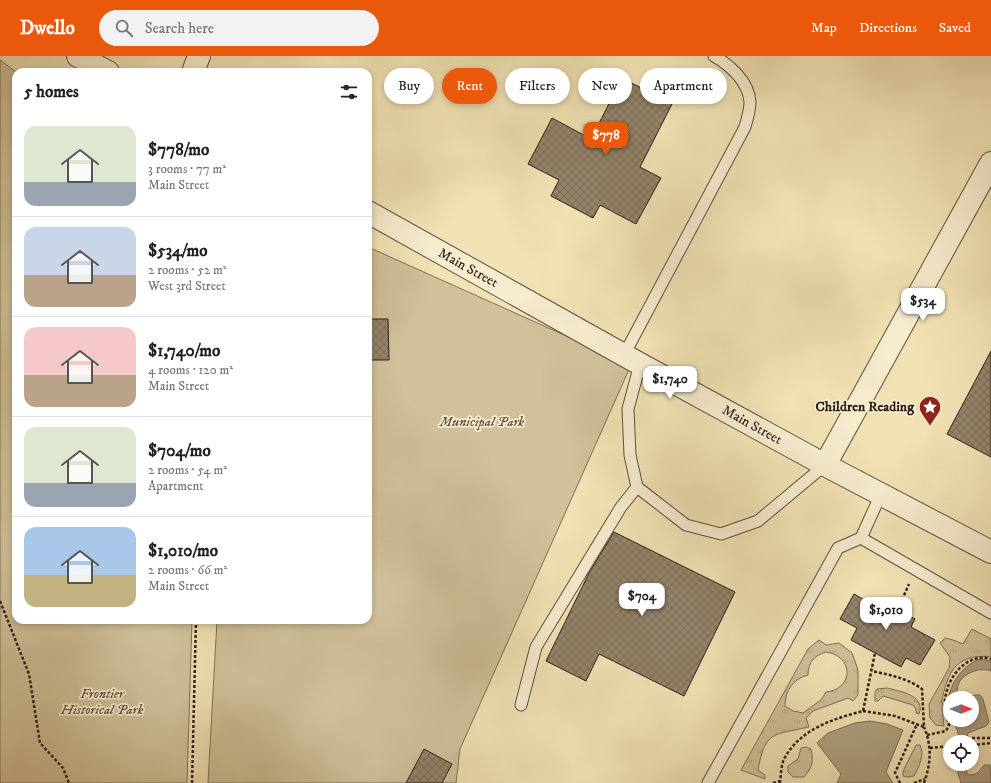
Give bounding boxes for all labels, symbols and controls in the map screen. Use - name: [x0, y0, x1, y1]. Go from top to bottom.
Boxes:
- search box: [99, 10, 379, 46]
- text: Dwello: [20, 17, 75, 40]
- icon: search: [113, 17, 135, 39]
- text: Search here: [145, 19, 214, 38]
- text: Map: [811, 19, 837, 37]
- text: Directions: [859, 19, 917, 37]
- text: Saved: [939, 19, 971, 37]
- chip: Buy: [384, 68, 434, 104]
- chip: Rent: [442, 68, 497, 104]
- chip: Filters: [505, 68, 570, 104]
- chip: New: [578, 68, 632, 104]
- chip: Apartment: [640, 68, 727, 104]
- text: 5 homes: [24, 81, 79, 103]
- icon: filters: [338, 81, 360, 103]
- pin: $778: [582, 122, 630, 156]
- text: $778: [592, 127, 620, 143]
- text: $778/mo: [148, 139, 209, 161]
- icon: home: [56, 142, 104, 190]
- text: 3 rooms · 77 m²: [148, 161, 226, 177]
- text: Main Street: [148, 177, 209, 193]
- text: $534/mo: [148, 240, 207, 262]
- icon: home: [56, 243, 104, 291]
- street label: Main Street: [435, 244, 502, 292]
- text: 2 rooms · 52 m²: [148, 262, 227, 278]
- text: West 3rd Street: [148, 278, 226, 294]
- pin: $534: [899, 288, 947, 322]
- text: $534: [910, 293, 936, 309]
- text: $1,740/mo: [148, 340, 220, 362]
- icon: home: [56, 343, 104, 391]
- text: 4 rooms · 120 m²: [148, 362, 233, 378]
- pin: $1,740: [637, 366, 703, 400]
- text: $1,740: [652, 371, 688, 387]
- text: Main Street: [148, 378, 209, 394]
- place icon: Children Reading: [917, 394, 943, 427]
- place label: Children Reading: [816, 398, 915, 416]
- street label: Main Street: [719, 401, 786, 449]
- park label: Municipal Park: [439, 413, 524, 431]
- text: $704/mo: [148, 440, 211, 462]
- icon: home: [56, 443, 104, 491]
- text: 2 rooms · 54 m²: [148, 462, 227, 478]
- text: Apartment: [148, 478, 203, 494]
- text: $1,010/mo: [148, 540, 218, 562]
- icon: home: [56, 543, 104, 591]
- text: 2 rooms · 66 m²: [148, 562, 227, 578]
- text: Main Street: [148, 578, 209, 594]
- pin: $704: [618, 583, 666, 617]
- text: $704: [628, 588, 656, 604]
- pin: $1,010: [853, 597, 919, 631]
- text: $1,010: [869, 602, 903, 618]
- park label: Frontier Historical Park: [60, 685, 143, 719]
- north arrow: [943, 691, 979, 727]
- map controls: [943, 691, 979, 771]
- button: locate: [943, 735, 979, 771]

